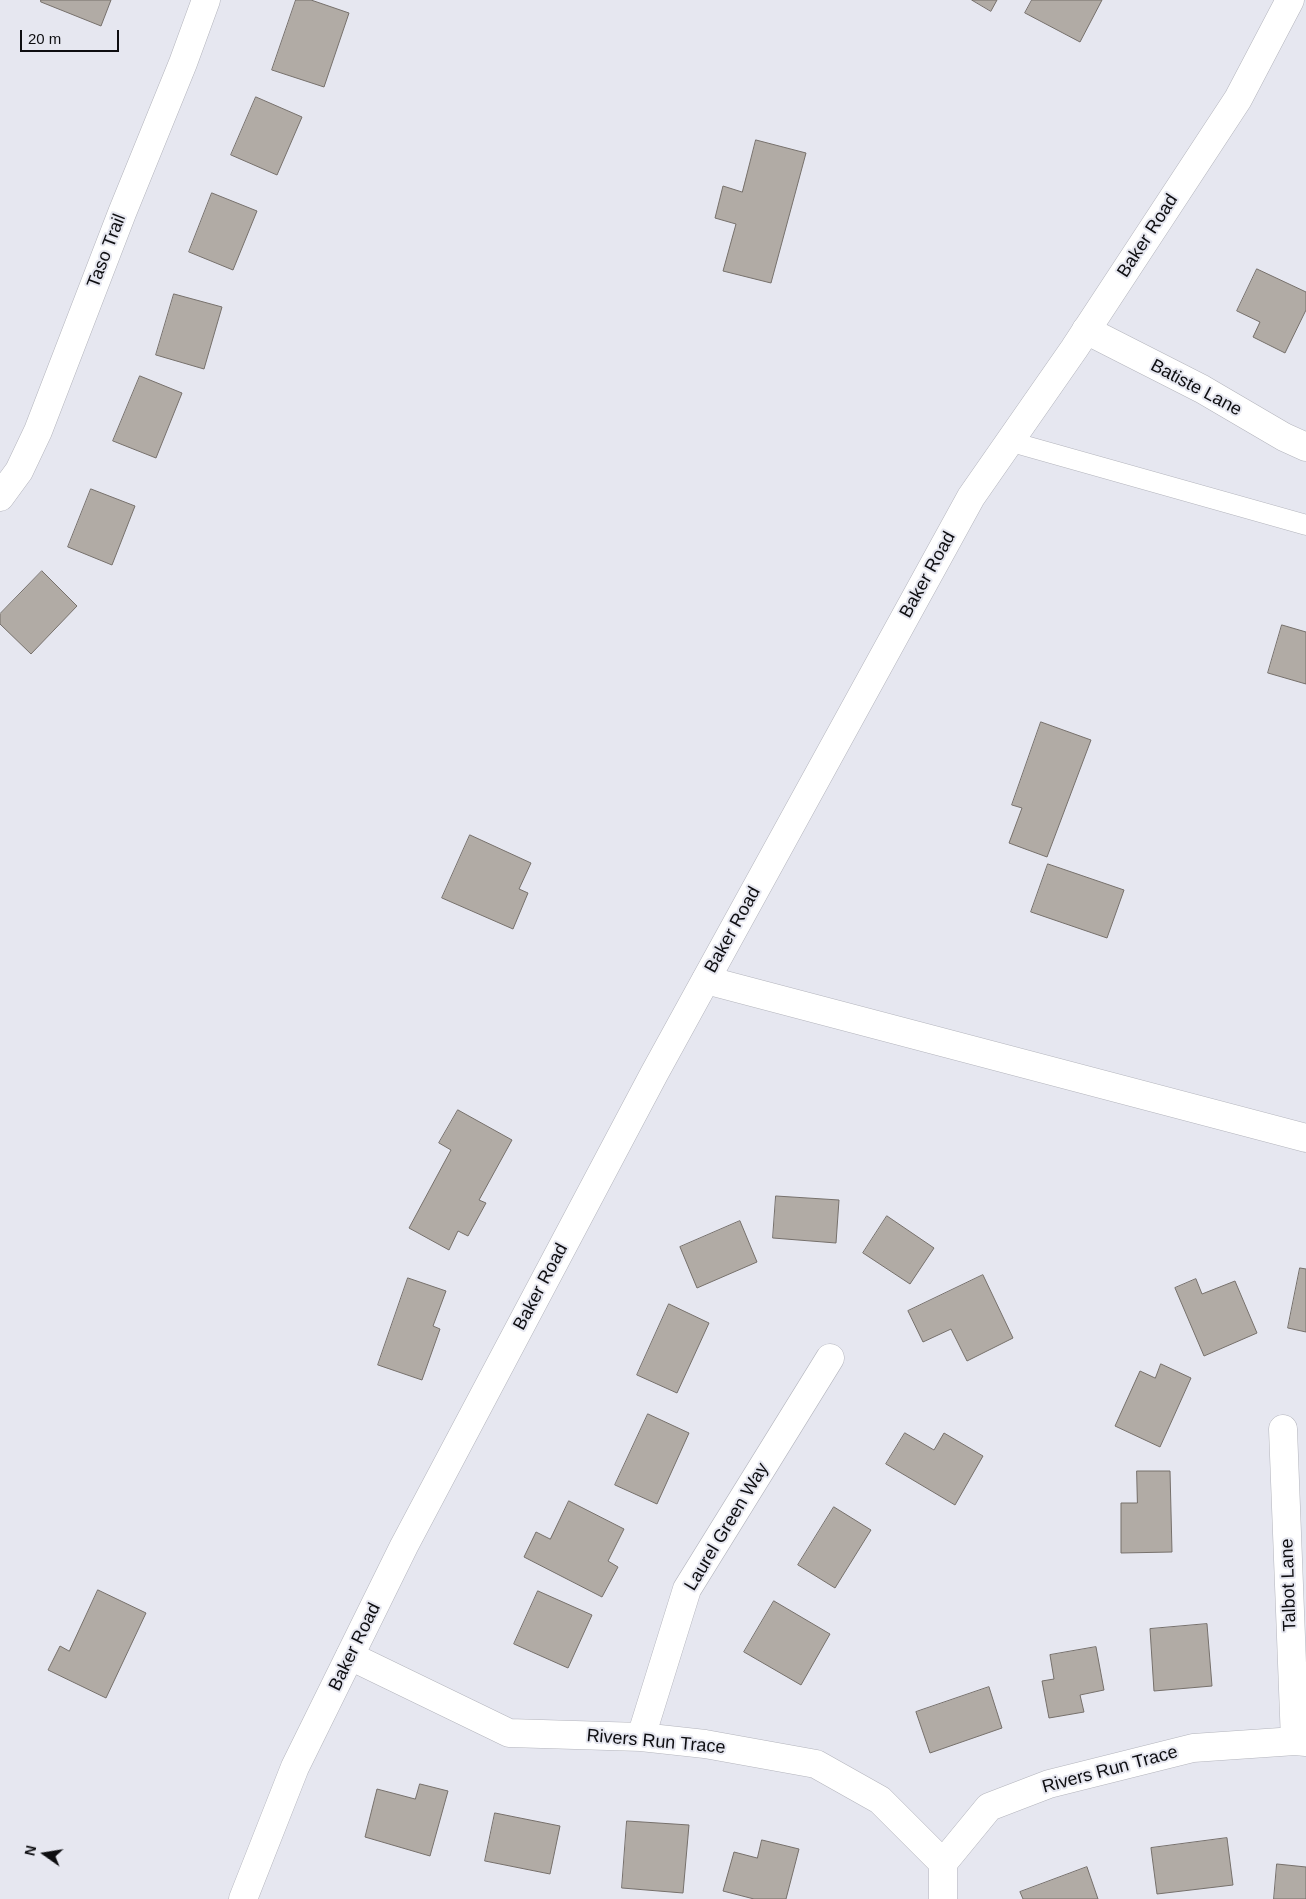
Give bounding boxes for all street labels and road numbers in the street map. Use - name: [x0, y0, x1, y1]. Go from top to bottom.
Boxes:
- street label: Baker Road: [1113, 190, 1183, 282]
- street label: Taso Trail: [83, 211, 131, 291]
- street label: Batiste Lane: [1147, 355, 1245, 421]
- street label: Baker Road: [896, 528, 960, 622]
- street label: Baker Road: [701, 883, 765, 977]
- street label: Baker Road: [509, 1240, 573, 1334]
- street label: Laurel Green Way: [680, 1459, 774, 1595]
- street label: Talbot Lane: [1277, 1538, 1301, 1632]
- street label: Baker Road: [324, 1600, 386, 1694]
- street label: Rivers Run Trace: [586, 1725, 726, 1759]
- street label: Rivers Run Trace: [1040, 1742, 1180, 1798]

